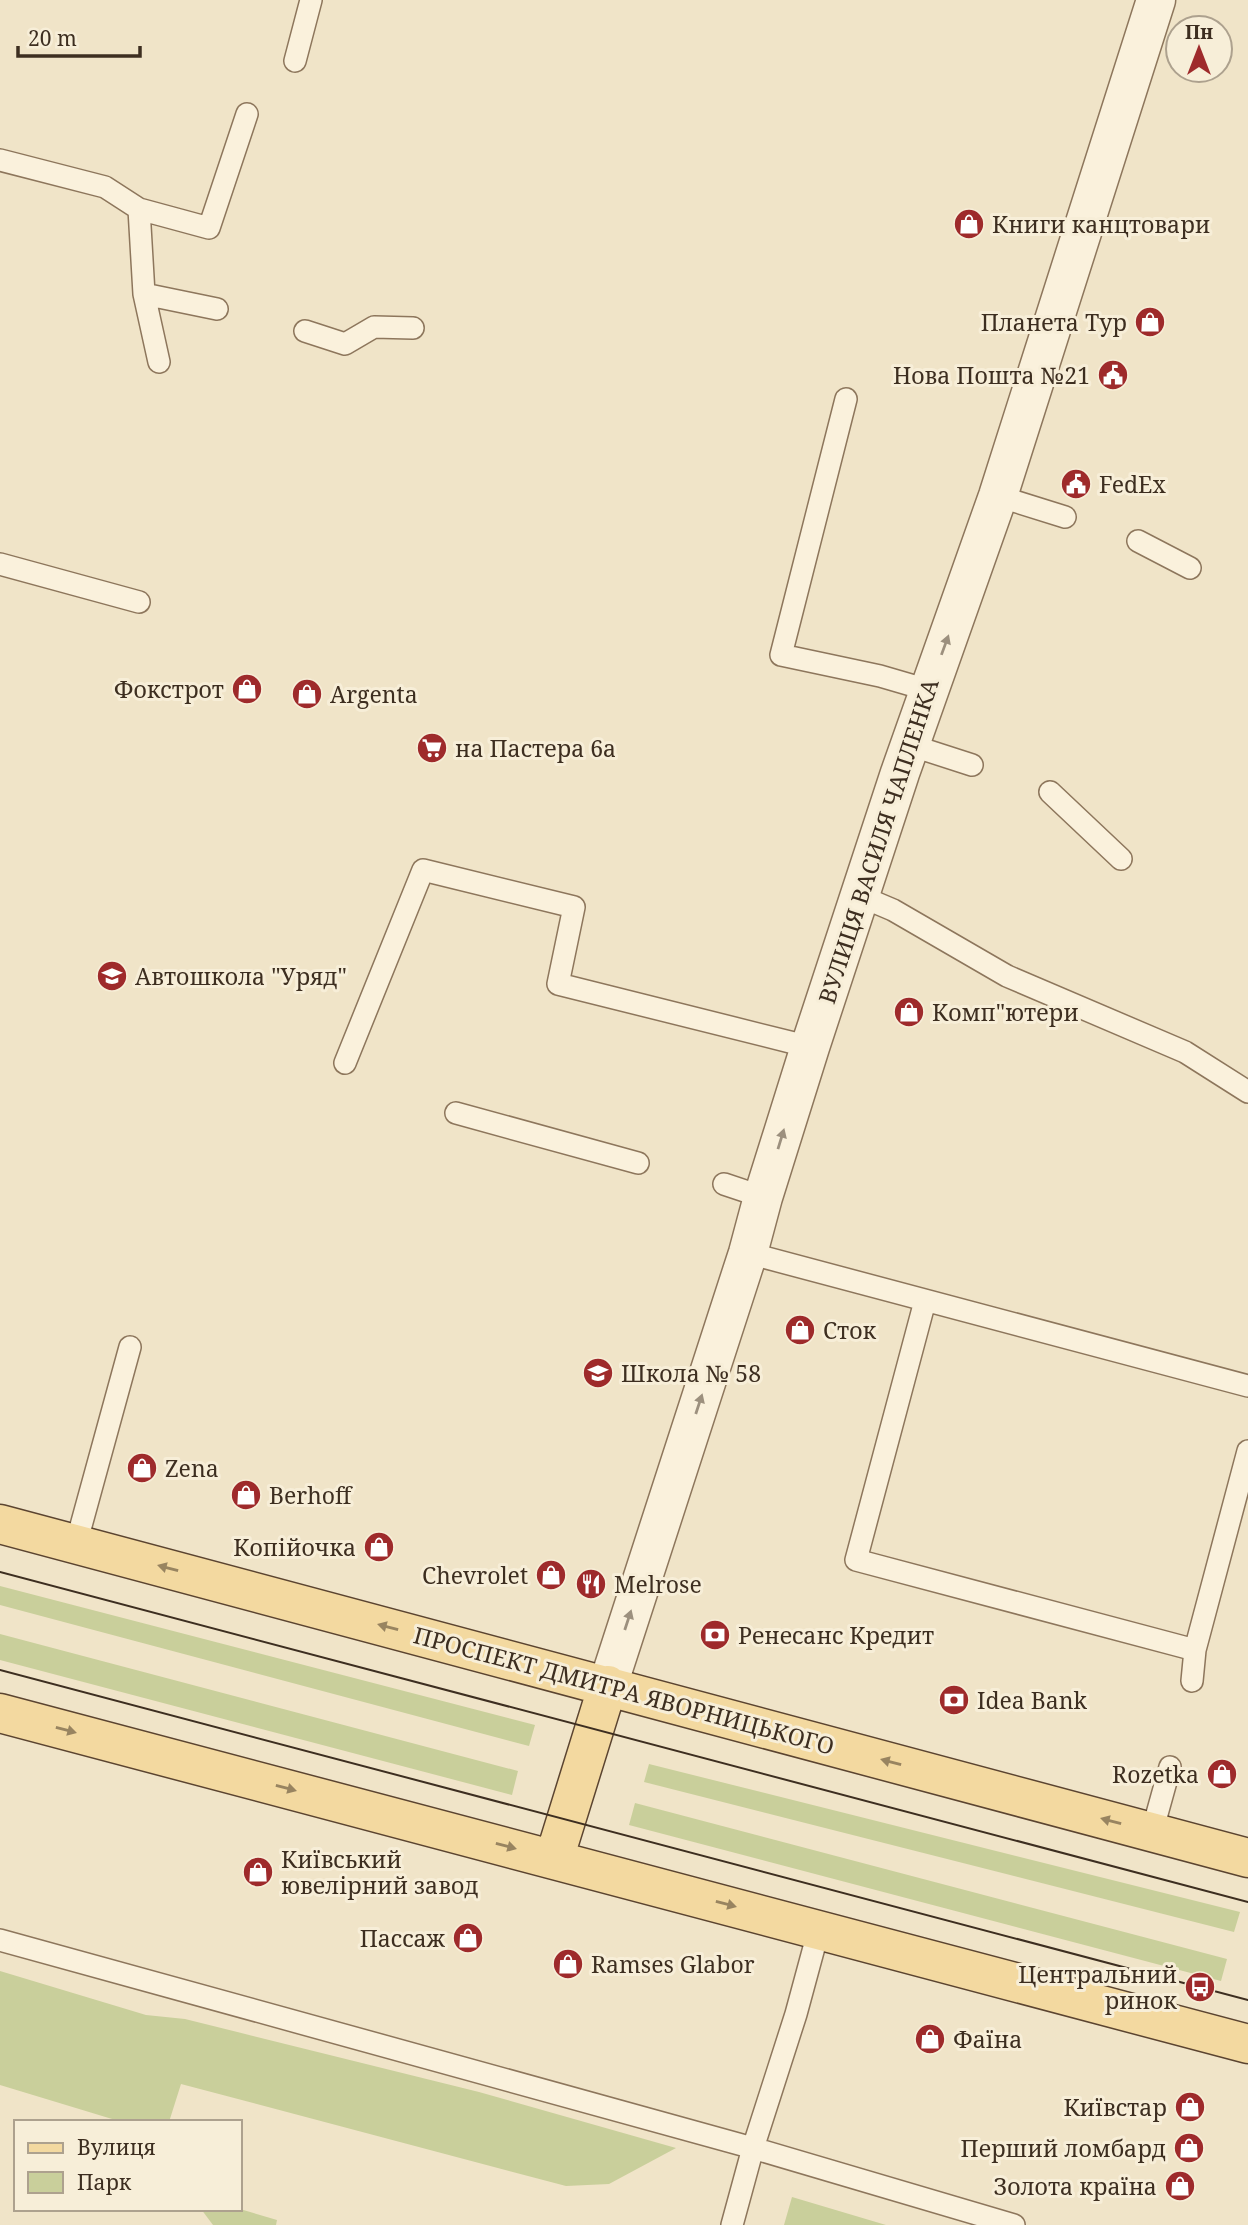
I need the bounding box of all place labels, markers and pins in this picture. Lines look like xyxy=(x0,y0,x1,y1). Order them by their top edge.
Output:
shop icon: Книги канцтовари xyxy=(952,207,986,241)
place label: Книги канцтовари xyxy=(992,208,1210,240)
shop icon: Планета Тур xyxy=(1133,305,1167,339)
place label: Планета Тур xyxy=(981,306,1127,338)
public building icon: Нова Пошта №21 xyxy=(1096,358,1130,392)
place label: Нова Пошта №21 xyxy=(893,359,1090,391)
public building icon: FedEx xyxy=(1059,467,1093,501)
place label: FedEx xyxy=(1099,468,1166,500)
shop icon: Фокстрот xyxy=(230,672,264,706)
place label: Фокстрот xyxy=(114,673,224,705)
shop icon: Argenta xyxy=(290,677,324,711)
place label: Argenta xyxy=(330,678,418,710)
supermarket icon: на Пастера 6а xyxy=(415,731,449,765)
place label: на Пастера 6а xyxy=(455,732,616,764)
school or university icon: Автошкола "Уряд" xyxy=(95,959,129,993)
place label: Автошкола "Уряд" xyxy=(135,960,347,992)
shop icon: Комп"ютери xyxy=(892,995,926,1029)
place label: Комп"ютери xyxy=(932,996,1079,1028)
shop icon: Сток xyxy=(783,1313,817,1347)
place label: Сток xyxy=(823,1314,877,1346)
school or university icon: Школа № 58 xyxy=(581,1356,615,1390)
place label: Школа № 58 xyxy=(621,1357,761,1389)
shop icon: Zena xyxy=(125,1451,159,1485)
place label: Zena xyxy=(165,1452,219,1484)
shop icon: Berhoff xyxy=(229,1478,263,1512)
place label: Berhoff xyxy=(269,1479,353,1511)
shop icon: Копійочка xyxy=(362,1530,396,1564)
place label: Копійочка xyxy=(233,1531,356,1563)
shop icon: Chevrolet xyxy=(534,1558,568,1592)
place label: Chevrolet xyxy=(422,1559,528,1591)
restaurant icon: Melrose xyxy=(574,1567,608,1601)
place label: Melrose xyxy=(614,1568,702,1600)
bank icon: Ренесанс Кредит xyxy=(698,1618,732,1652)
place label: Ренесанс Кредит xyxy=(738,1619,934,1651)
bank icon: Idea Bank xyxy=(937,1683,971,1717)
place label: Idea Bank xyxy=(977,1684,1088,1716)
shop icon: Rozetka xyxy=(1205,1757,1239,1791)
place label: Rozetka xyxy=(1112,1758,1199,1790)
place label: Київський ювелірний завод xyxy=(281,1843,478,1901)
shop icon: Київський ювелірний завод xyxy=(241,1855,275,1889)
shop icon: Пассаж xyxy=(451,1921,485,1955)
place label: Пассаж xyxy=(360,1922,446,1954)
shop icon: Ramses Glabor xyxy=(551,1947,585,1981)
place label: Ramses Glabor xyxy=(591,1948,755,1980)
place label: Центральний ринок xyxy=(1018,1958,1177,2016)
bus stop icon: Центральний ринок xyxy=(1183,1970,1217,2004)
shop icon: Фаїна xyxy=(913,2022,947,2056)
place label: Фаїна xyxy=(953,2023,1022,2055)
shop icon: Київстар xyxy=(1173,2090,1207,2124)
place label: Київстар xyxy=(1063,2091,1167,2123)
shop icon: Перший ломбард xyxy=(1172,2131,1206,2165)
place label: Перший ломбард xyxy=(961,2132,1166,2164)
shop icon: Золота країна xyxy=(1163,2169,1197,2203)
place label: Золота країна xyxy=(994,2170,1157,2202)

